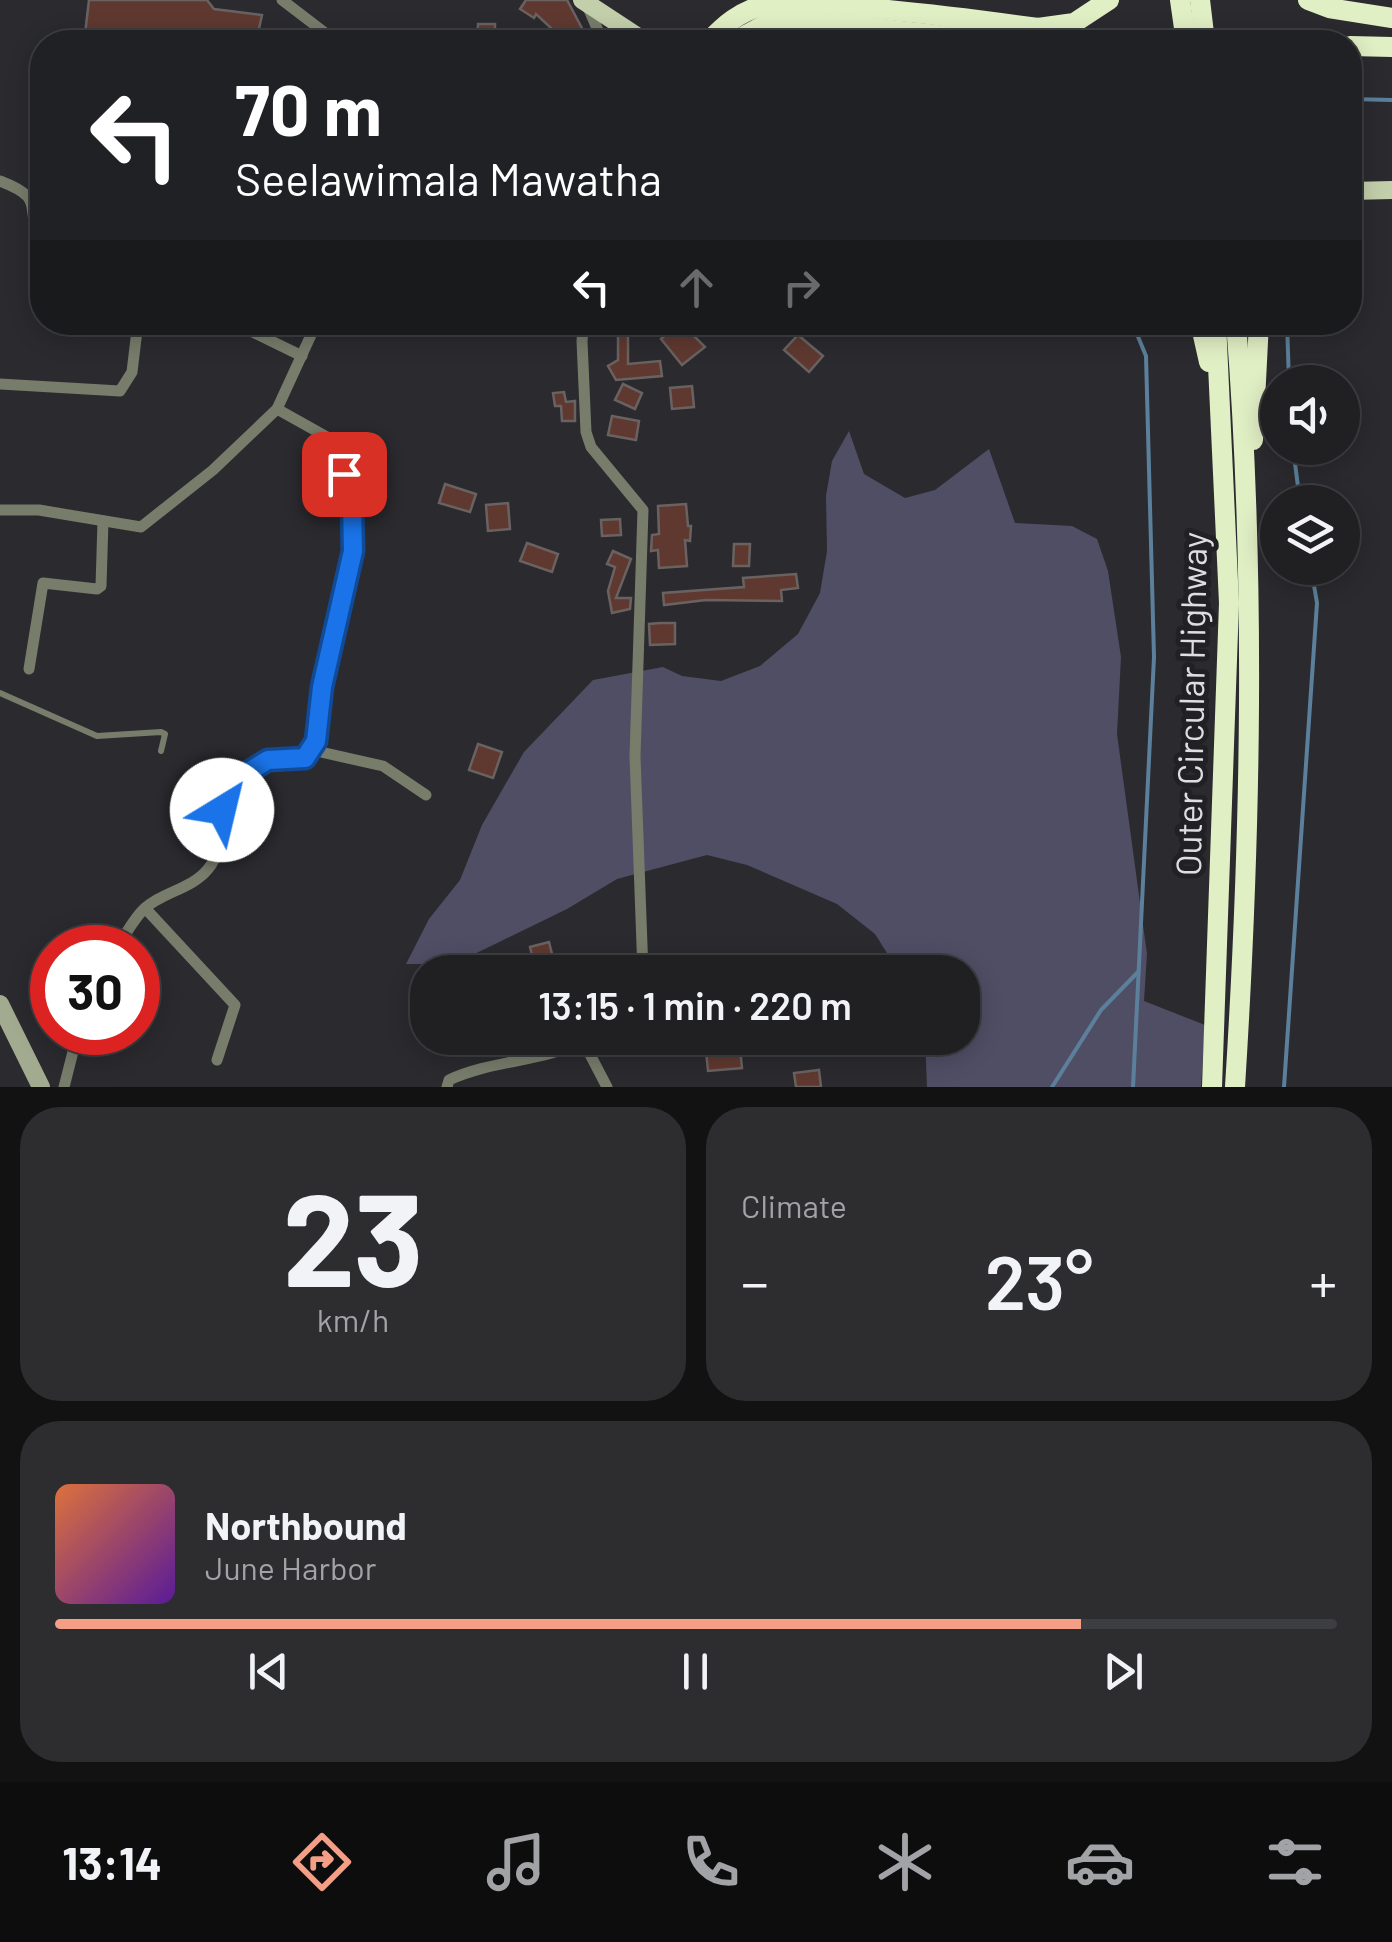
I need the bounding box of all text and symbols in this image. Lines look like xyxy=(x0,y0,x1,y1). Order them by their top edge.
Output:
text: 70 m xyxy=(235,66,382,150)
icon: left xyxy=(70,70,200,200)
text: Seelawimala Mawatha xyxy=(235,151,662,205)
icon: left xyxy=(564,260,619,315)
icon: ahead xyxy=(669,260,724,315)
icon: right xyxy=(774,260,829,315)
map controls xyxy=(1260,365,1360,585)
button: sound xyxy=(1260,365,1360,465)
pin xyxy=(302,432,387,517)
icon: arrive xyxy=(317,447,372,502)
button: layers xyxy=(1260,485,1360,585)
street label: Outer Circular Highway xyxy=(1166,531,1214,876)
position arrow xyxy=(170,758,274,862)
speed limit sign: 30 xyxy=(30,925,160,1055)
text: 13:15 · 1 min · 220 m xyxy=(538,982,852,1028)
text: 23 xyxy=(282,1157,424,1313)
text: Climate xyxy=(741,1186,847,1224)
text: 23° xyxy=(985,1235,1093,1325)
text: − xyxy=(741,1248,769,1314)
text: + xyxy=(1309,1248,1337,1314)
text: km/h xyxy=(317,1300,389,1338)
text: Northbound xyxy=(205,1502,407,1548)
text: June Harbor xyxy=(205,1548,376,1586)
icon: previous xyxy=(241,1644,296,1699)
icon: pause xyxy=(668,1644,723,1699)
icon: next xyxy=(1096,1644,1151,1699)
icon: directions xyxy=(287,1827,357,1897)
icon: music xyxy=(481,1827,551,1897)
icon: phone xyxy=(676,1827,746,1897)
icon: climate xyxy=(870,1827,940,1897)
icon: car xyxy=(1065,1827,1135,1897)
icon: filters xyxy=(1260,1827,1330,1897)
text: 13:14 xyxy=(62,1835,162,1889)

